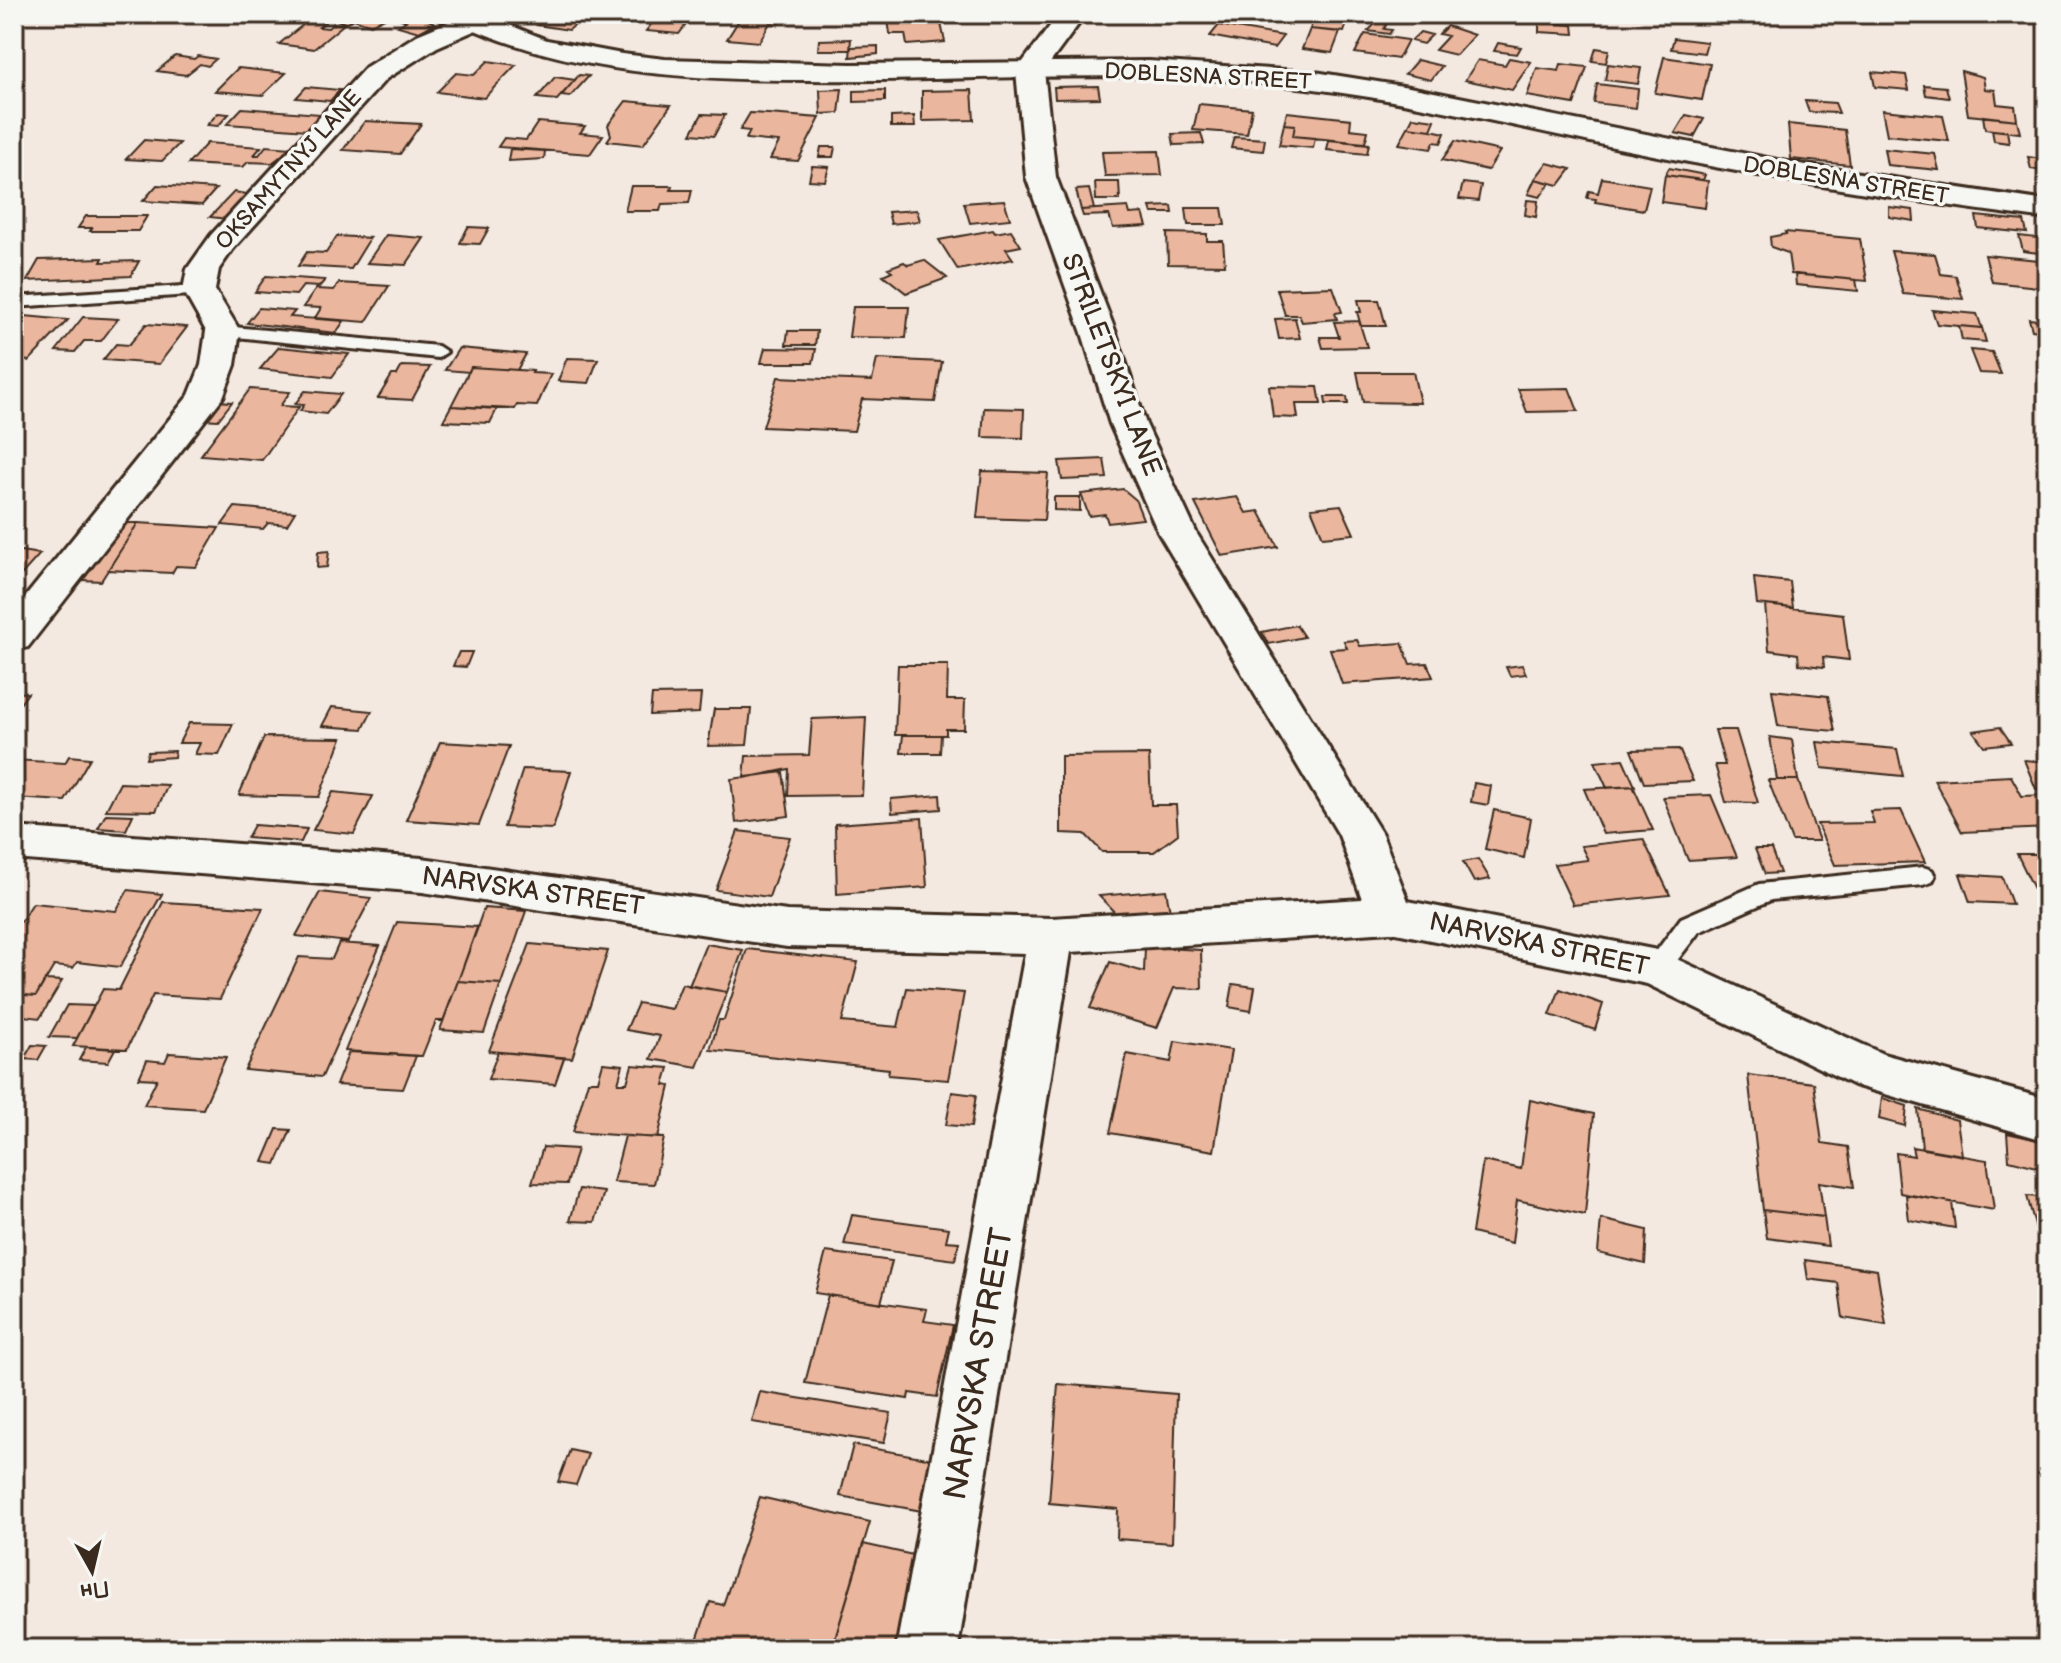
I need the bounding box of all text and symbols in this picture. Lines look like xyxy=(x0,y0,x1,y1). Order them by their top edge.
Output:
street label: DOBLESNA STREET xyxy=(1104,58,1312,96)
street label: OKSAMYTNYJ LANE xyxy=(210,85,368,255)
street label: DOBLESNA STREET xyxy=(1741,151,1951,211)
street label: STRILETSKYI LANE xyxy=(1054,250,1168,480)
street label: NARVSKA STREET xyxy=(420,861,646,923)
street label: NARVSKA STREET xyxy=(1426,907,1652,984)
street label: NARVSKA STREET xyxy=(936,1225,1022,1503)
north arrow xyxy=(52,1531,132,1611)
text: Пн xyxy=(78,1574,111,1605)

